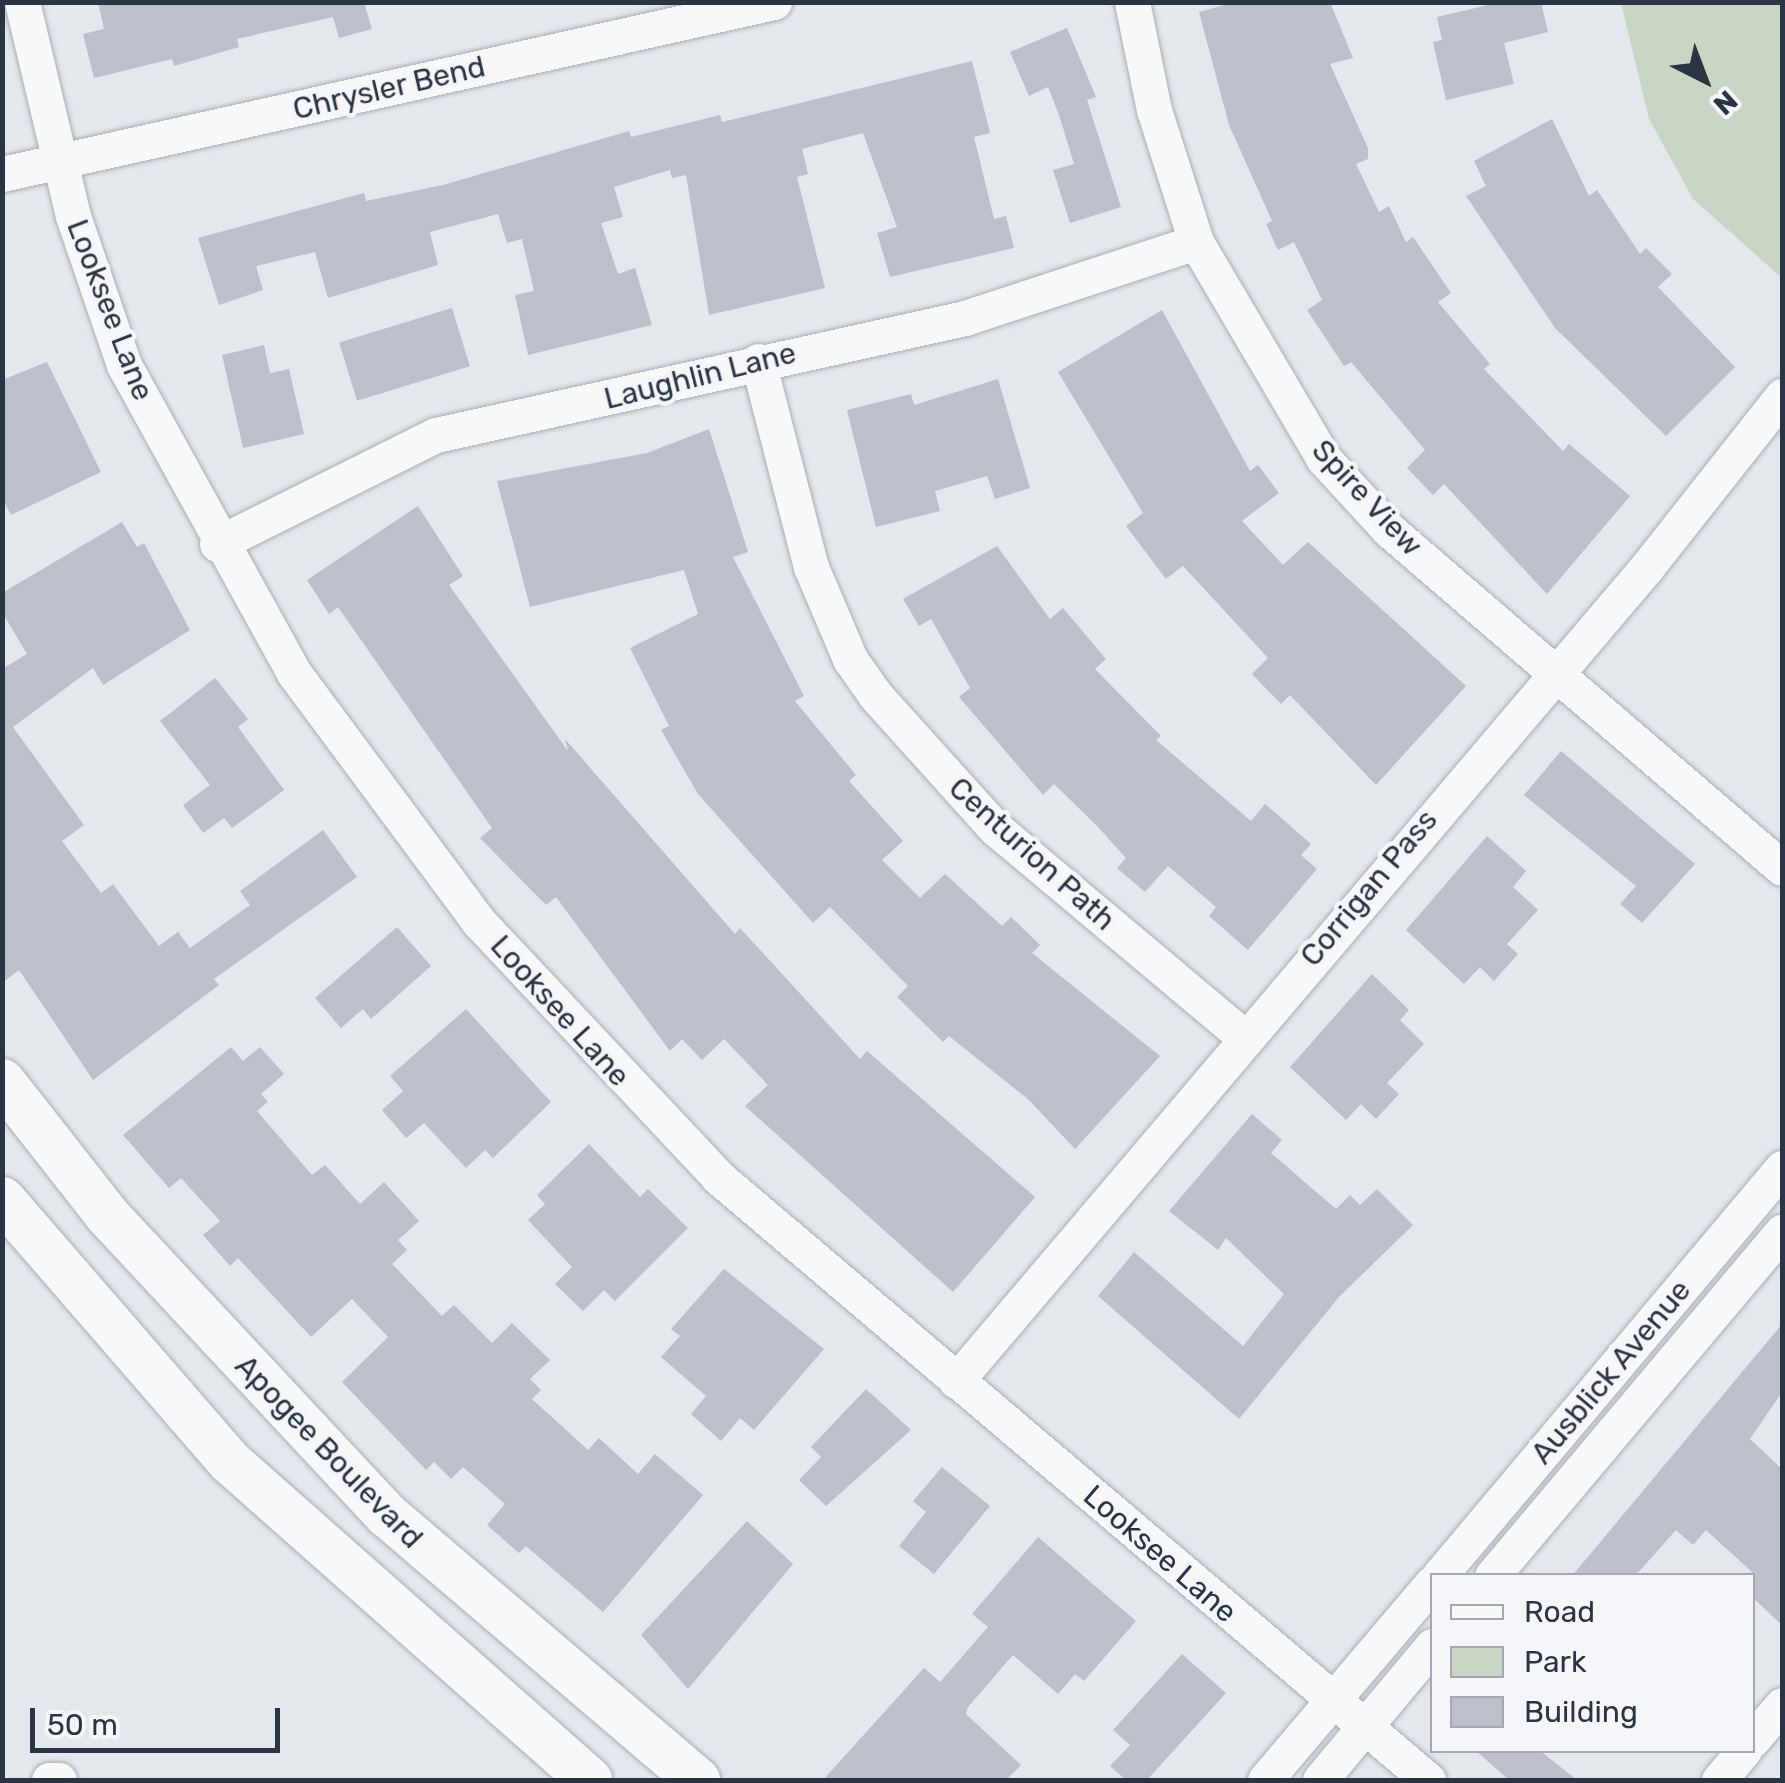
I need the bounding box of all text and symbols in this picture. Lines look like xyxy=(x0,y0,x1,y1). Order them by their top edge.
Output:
north arrow xyxy=(1655,30,1755,130)
street label: Chrysler Bend xyxy=(289,48,489,128)
text: N xyxy=(1707,84,1744,122)
street label: Looksee Lane xyxy=(59,214,161,406)
street label: Laughlin Lane xyxy=(600,335,800,417)
street label: Spire View xyxy=(1304,432,1430,564)
street label: Centurion Path xyxy=(941,770,1123,938)
street label: Corrigan Pass xyxy=(1293,802,1445,974)
street label: Looksee Lane xyxy=(483,928,637,1094)
street label: Ausblick Avenue xyxy=(1523,1272,1699,1472)
street label: Apogee Boulevard xyxy=(228,1348,430,1556)
street label: Looksee Lane xyxy=(1076,1478,1244,1630)
legend xyxy=(1430,1573,1755,1753)
text: Road xyxy=(1524,1594,1595,1630)
text: Park xyxy=(1524,1644,1586,1680)
scale bar xyxy=(35,1688,285,1750)
text: Building xyxy=(1524,1694,1638,1730)
text: 50 m xyxy=(47,1707,118,1743)

